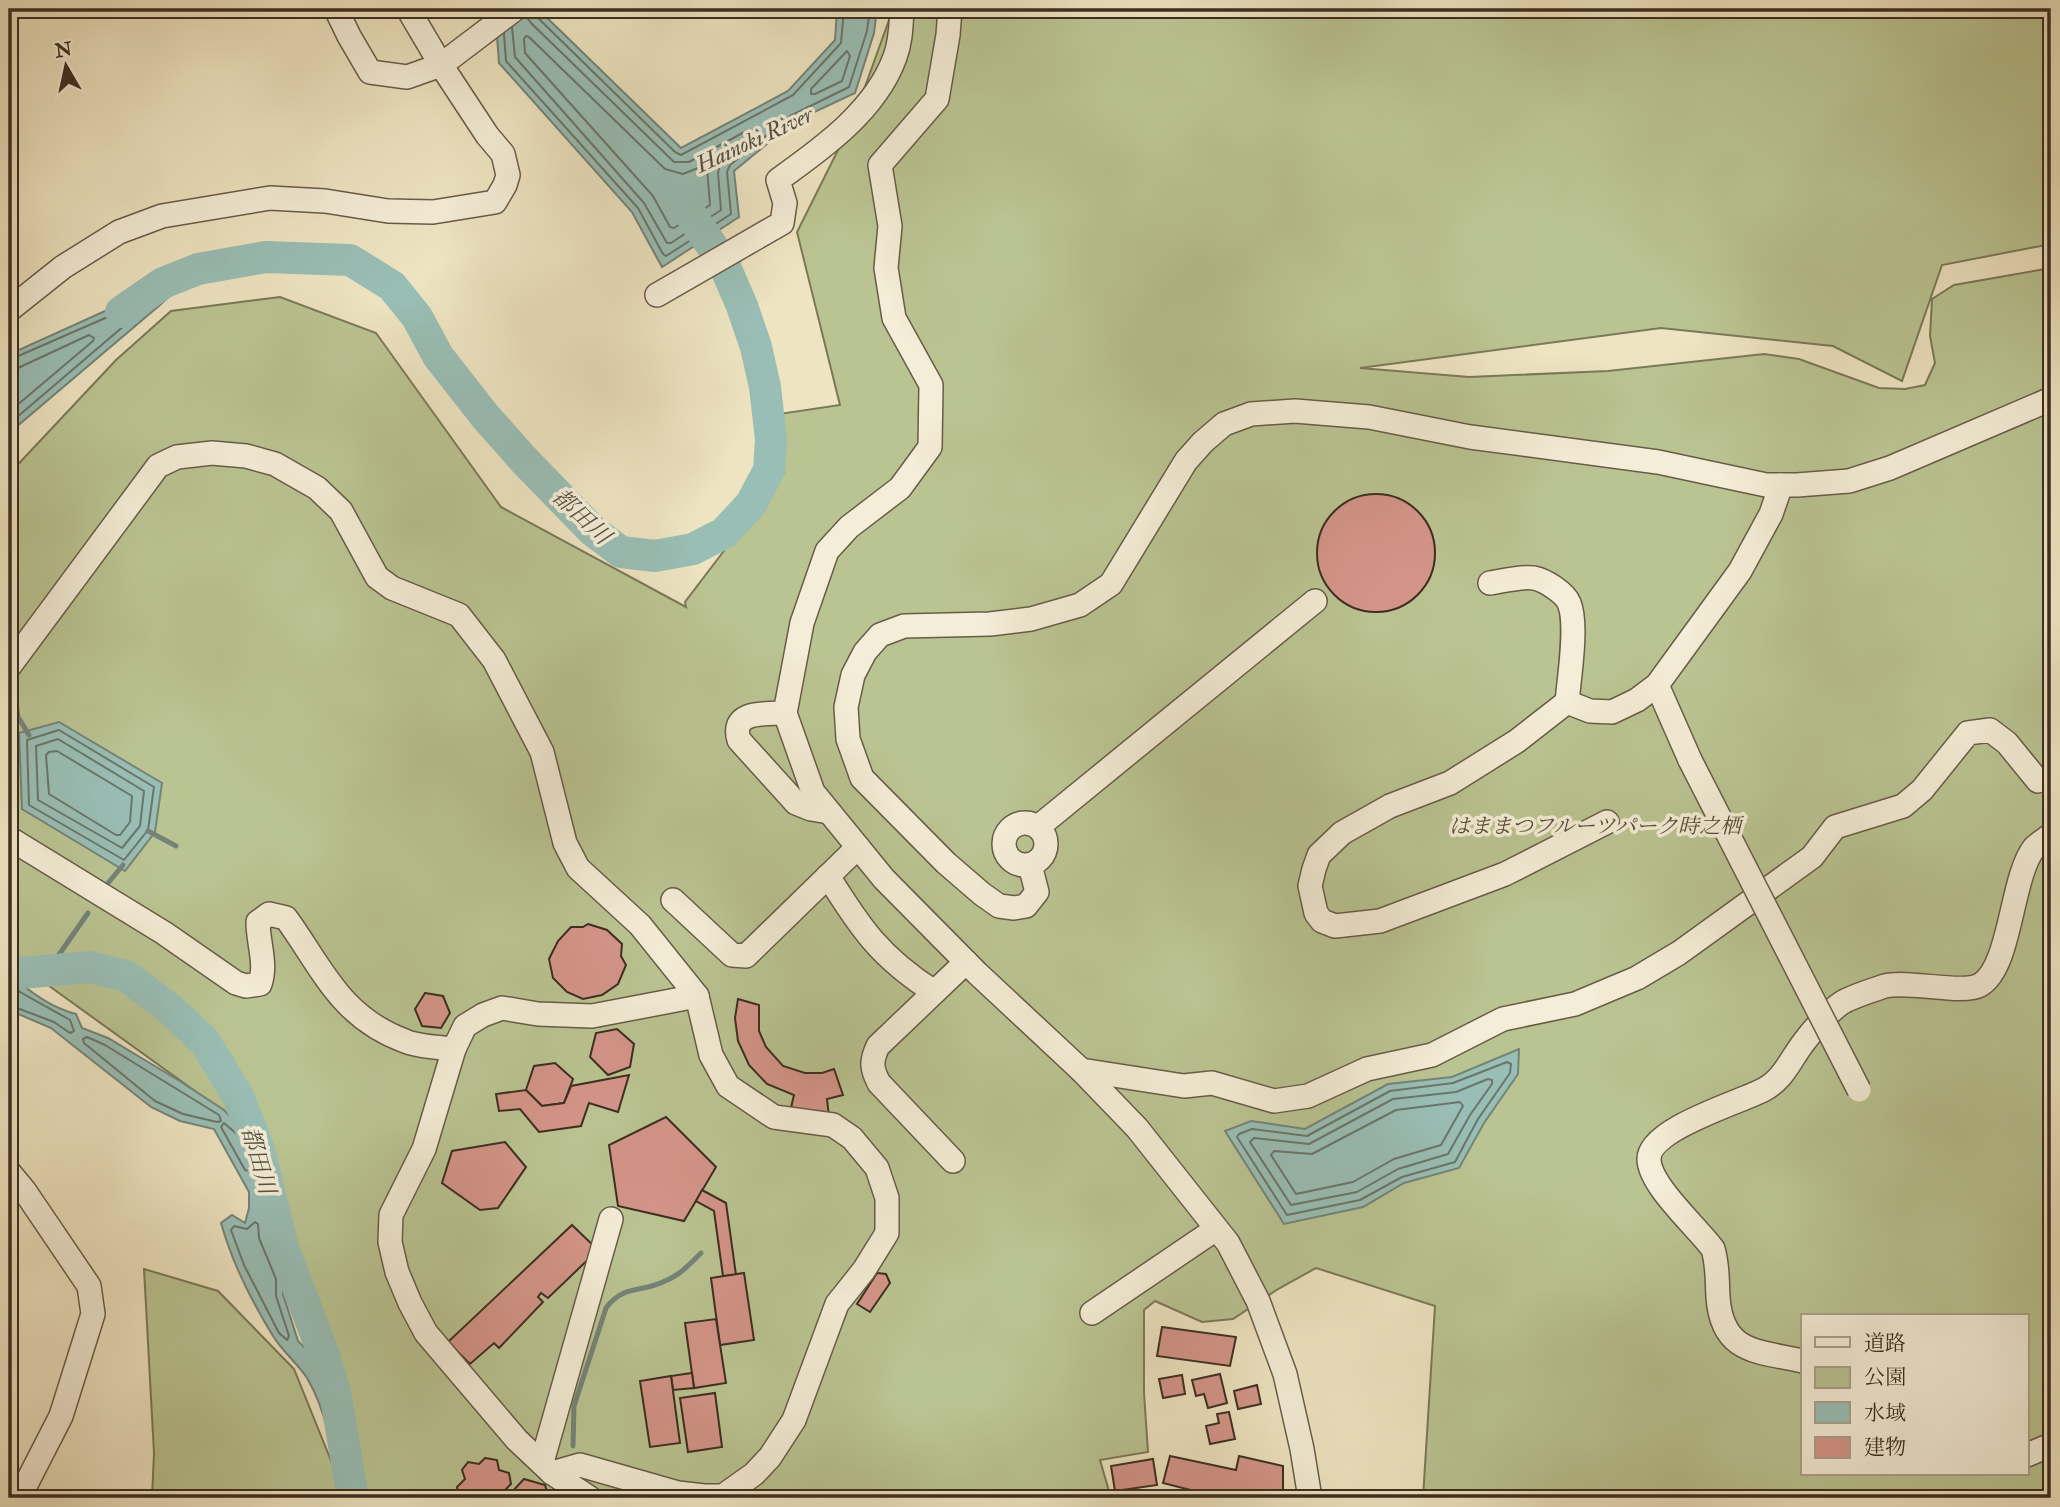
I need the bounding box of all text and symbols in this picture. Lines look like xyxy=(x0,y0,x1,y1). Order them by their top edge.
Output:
north arrow xyxy=(32,32,102,102)
text: N xyxy=(52,37,75,64)
water label: Hainoki River xyxy=(690,99,819,180)
water label: 都田川 xyxy=(547,482,619,553)
park label: はままつフルーツパーク時之栖 xyxy=(1449,813,1745,840)
water label: 都田川 xyxy=(235,1123,283,1200)
legend xyxy=(1801,1314,2028,1476)
text: 道路 xyxy=(1864,1330,1906,1357)
text: 公園 xyxy=(1864,1364,1906,1391)
text: 水域 xyxy=(1864,1400,1906,1427)
text: 建物 xyxy=(1864,1434,1906,1461)

